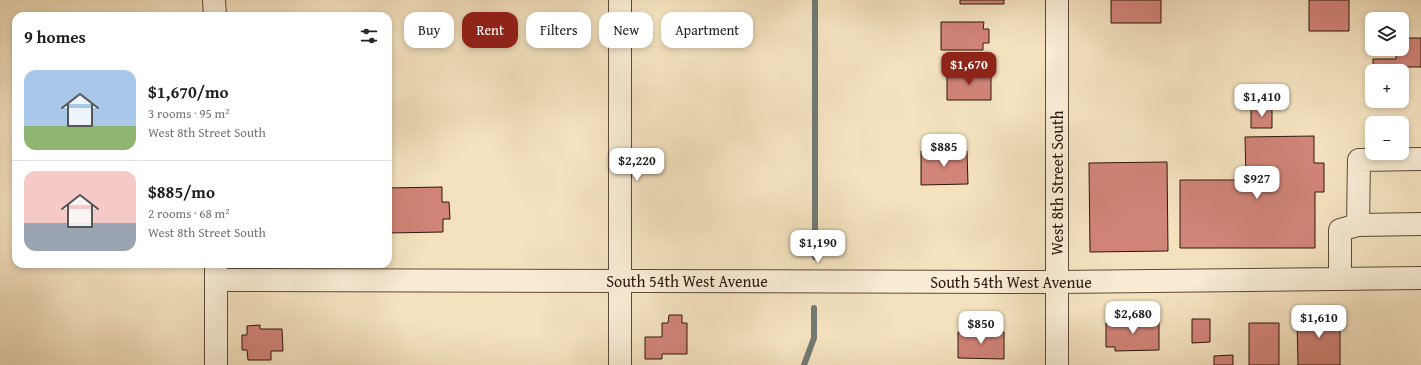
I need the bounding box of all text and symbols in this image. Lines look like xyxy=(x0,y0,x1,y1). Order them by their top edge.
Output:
chip: Buy xyxy=(404,12,454,48)
chip: Rent xyxy=(462,12,518,48)
chip: Filters xyxy=(526,12,591,48)
chip: New xyxy=(599,12,653,48)
chip: Apartment xyxy=(661,12,753,48)
map controls xyxy=(1365,12,1409,160)
button: layers xyxy=(1365,12,1409,56)
text: 9 homes xyxy=(24,24,86,49)
icon: filters xyxy=(358,25,380,47)
pin: $1,670 xyxy=(936,52,1002,86)
text: $1,670 xyxy=(950,55,988,74)
button: + xyxy=(1365,64,1409,108)
text: $1,670/mo xyxy=(148,79,229,104)
pin: $1,410 xyxy=(1229,84,1295,118)
icon: home xyxy=(56,86,104,134)
text: $1,410 xyxy=(1243,87,1281,106)
text: 3 rooms · 95 m² xyxy=(148,104,230,123)
street label: West 8th Street South xyxy=(1045,110,1069,256)
button: − xyxy=(1365,116,1409,160)
text: West 8th Street South xyxy=(148,123,266,142)
pin: $885 xyxy=(920,134,968,168)
text: $885 xyxy=(931,137,957,156)
pin: $2,220 xyxy=(604,148,670,182)
text: $2,220 xyxy=(618,151,656,170)
pin: $927 xyxy=(1233,166,1281,200)
text: $927 xyxy=(1244,169,1270,188)
text: $885/mo xyxy=(148,179,215,204)
icon: home xyxy=(56,187,104,235)
text: 2 rooms · 68 m² xyxy=(148,204,230,223)
text: West 8th Street South xyxy=(148,223,266,242)
pin: $1,190 xyxy=(785,230,851,264)
text: $1,190 xyxy=(799,233,837,252)
street label: South 54th West Avenue xyxy=(606,269,768,293)
street label: South 54th West Avenue xyxy=(930,270,1092,294)
pin: $2,680 xyxy=(1100,301,1166,335)
text: $2,680 xyxy=(1114,304,1152,323)
pin: $1,610 xyxy=(1286,305,1352,339)
text: $1,610 xyxy=(1300,308,1338,327)
pin: $850 xyxy=(957,311,1005,345)
text: $850 xyxy=(968,314,994,333)

